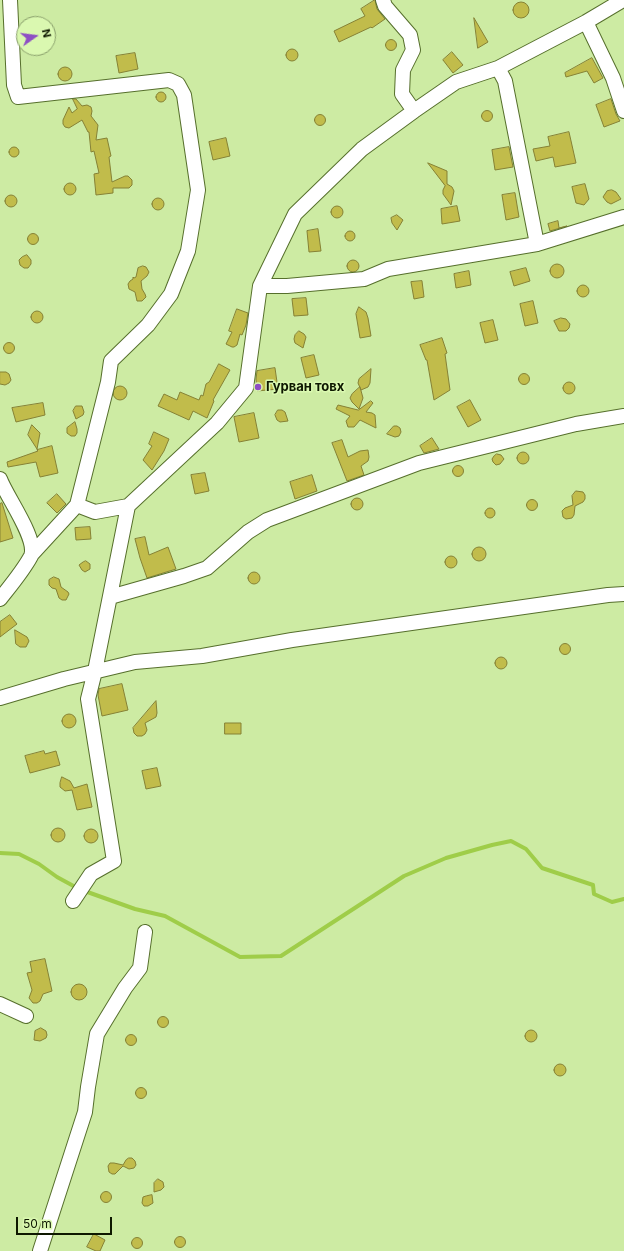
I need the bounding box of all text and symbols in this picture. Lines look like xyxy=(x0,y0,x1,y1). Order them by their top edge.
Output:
north arrow xyxy=(16,16,56,56)
text: N xyxy=(39,28,54,39)
place label: Гурван товх xyxy=(266,379,344,395)
marker: Гурван товх xyxy=(253,382,263,392)
scale bar xyxy=(18,1209,114,1235)
text: 50 m xyxy=(23,1216,52,1231)

